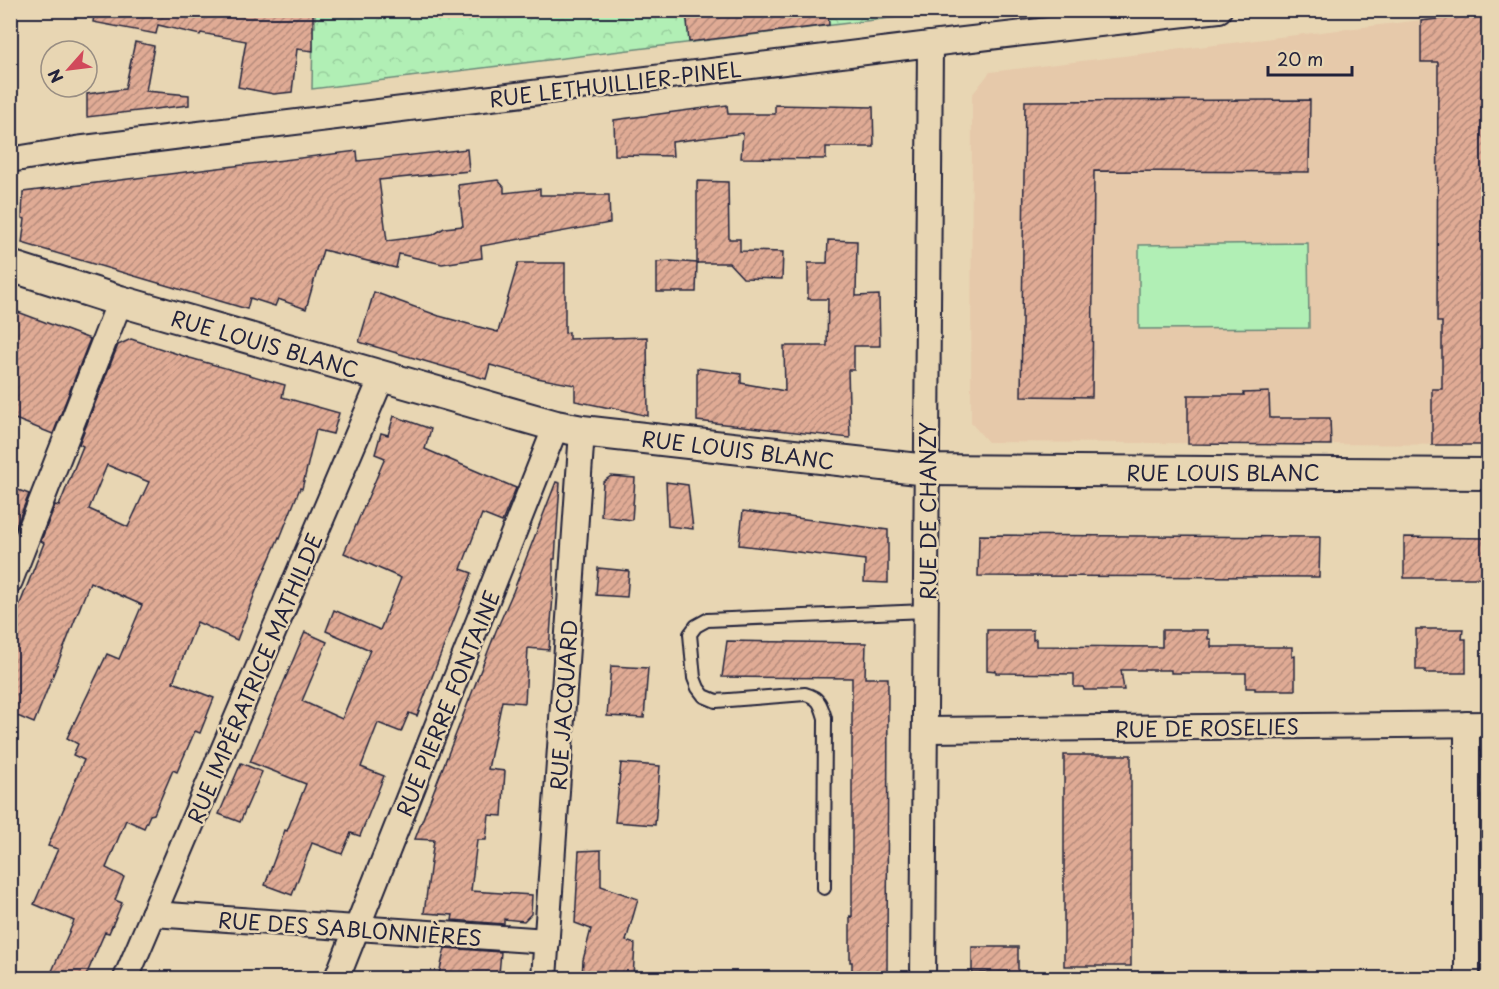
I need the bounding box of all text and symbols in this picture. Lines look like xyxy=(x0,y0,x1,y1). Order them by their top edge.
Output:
north arrow xyxy=(39,39,99,99)
scale bar xyxy=(1268,39,1352,77)
text: 20 m xyxy=(1277,45,1323,72)
street label: RUE LETHUILLIER-PINEL xyxy=(487,52,743,114)
text: N xyxy=(41,65,68,88)
street label: RUE LOUIS BLANC xyxy=(167,301,363,385)
street label: RUE LOUIS BLANC xyxy=(640,421,836,477)
street label: RUE DE CHANZY xyxy=(911,422,943,600)
street label: RUE LOUIS BLANC xyxy=(1126,456,1320,488)
street label: RUE IMPÉRATRICE MATHILDE xyxy=(178,528,330,828)
street label: RUE PIERRE FONTAINE xyxy=(387,585,507,821)
street label: RUE JACQUARD xyxy=(541,618,585,792)
street label: RUE DE ROSELIES xyxy=(1115,709,1299,745)
street label: RUE DES SABLONNIÈRES xyxy=(217,903,483,953)

